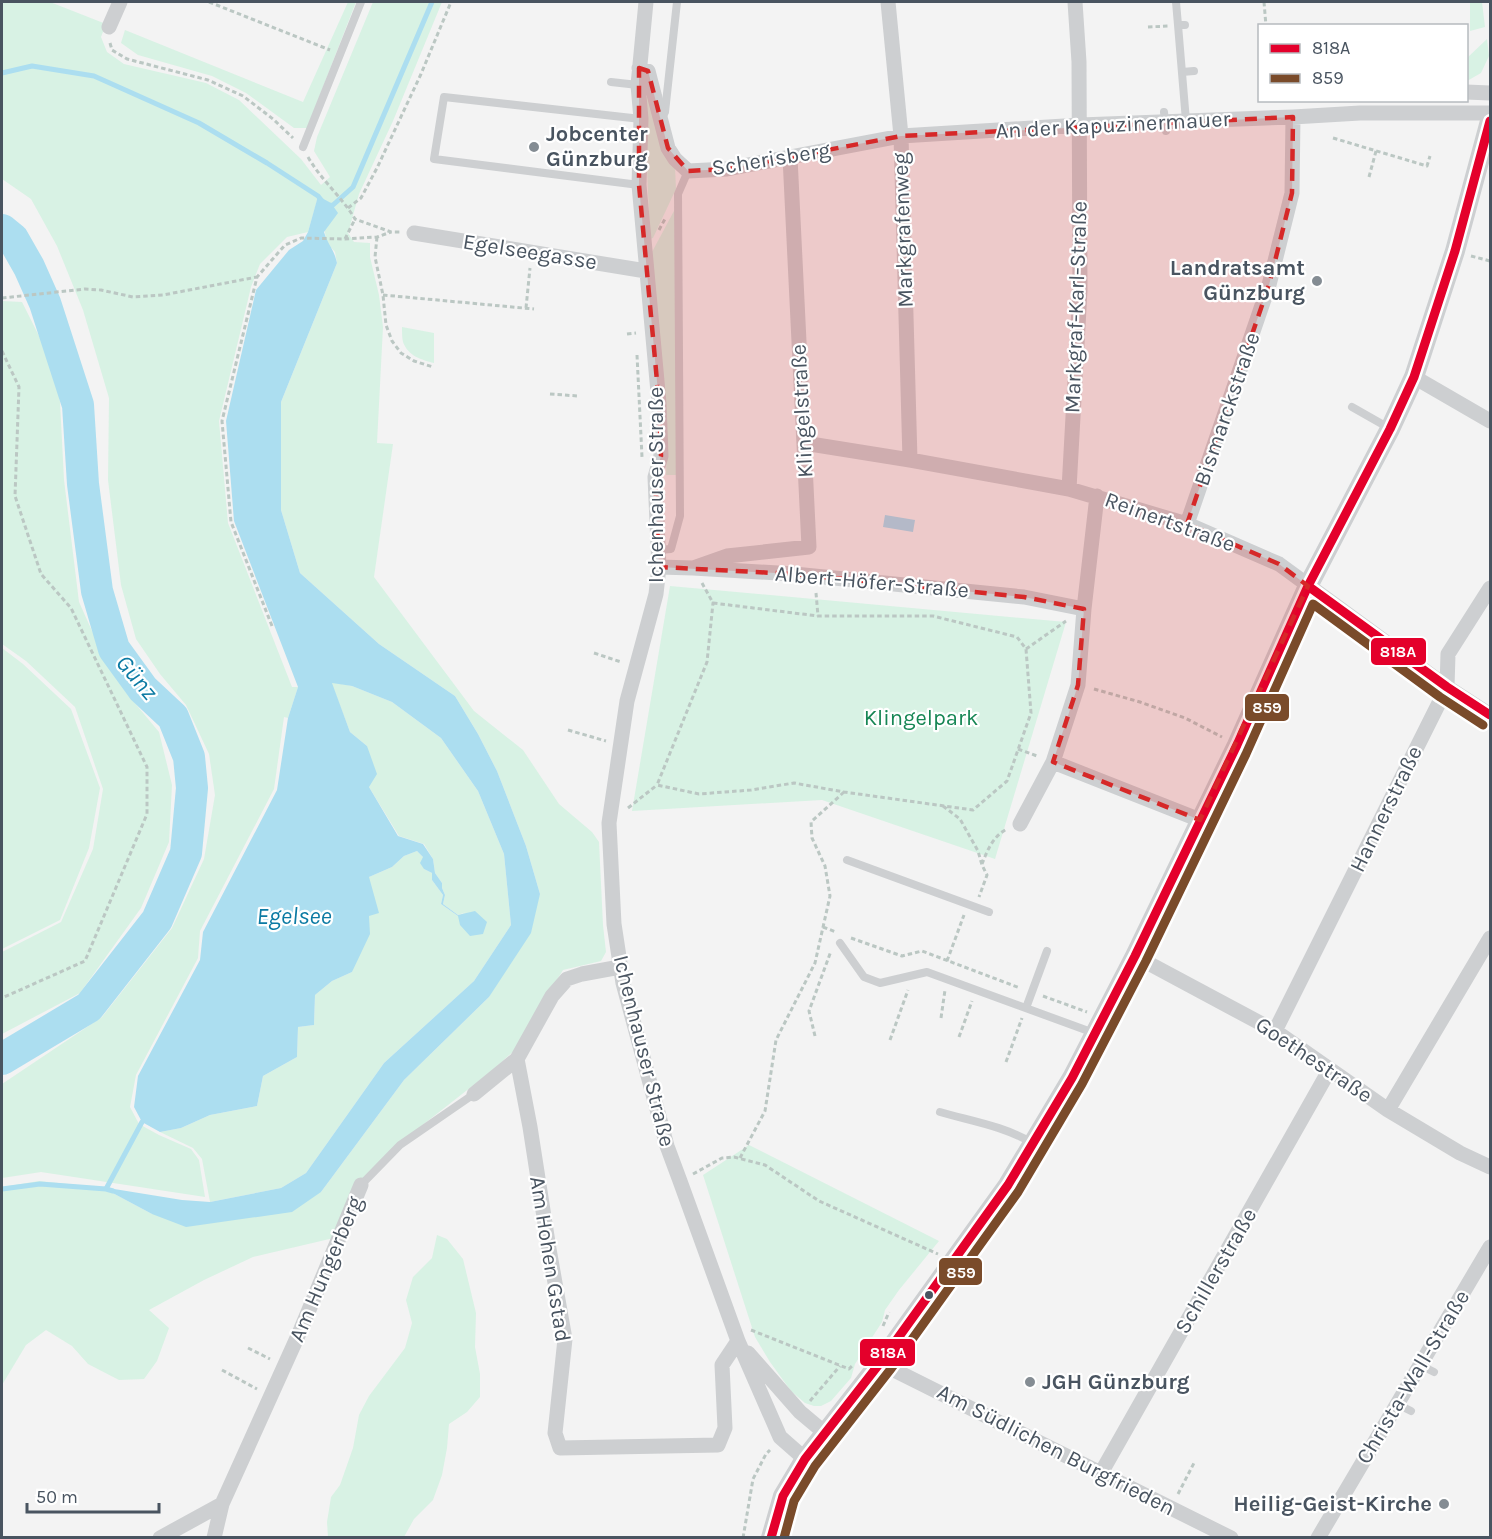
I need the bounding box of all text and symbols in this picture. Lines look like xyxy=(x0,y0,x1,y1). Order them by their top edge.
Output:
legend xyxy=(1258,24,1468,102)
text: 818A xyxy=(1312,37,1350,59)
text: 859 xyxy=(1312,67,1344,89)
street label: An der Kapuzinermauer xyxy=(995,106,1231,144)
place label: Jobcenter Günzburg xyxy=(546,121,648,172)
street label: Scherisberg xyxy=(710,137,833,181)
marker: Jobcenter Günzburg xyxy=(527,140,541,154)
street label: Markgrafenweg xyxy=(887,151,919,308)
street label: Markgraf-Karl-Straße xyxy=(1059,200,1093,414)
street label: Egelseegasse xyxy=(461,229,599,275)
place label: Landratsamt Günzburg xyxy=(1170,255,1305,306)
marker: Landratsamt Günzburg xyxy=(1310,274,1324,288)
street label: Bismarckstraße xyxy=(1189,329,1265,489)
street label: Klingelstraße xyxy=(786,343,818,479)
street label: Ichenhauser Straße xyxy=(643,387,669,583)
street label: Reinertstraße xyxy=(1101,486,1239,558)
street label: Albert-Höfer-Straße xyxy=(774,561,970,603)
line badge: 818A xyxy=(1370,637,1427,666)
text: 818A xyxy=(1380,642,1416,661)
water label: Günz xyxy=(110,649,164,706)
line badge: 859 xyxy=(1244,693,1290,722)
text: 859 xyxy=(1252,698,1282,717)
park label: Klingelpark xyxy=(864,705,978,731)
street label: Hannerstraße xyxy=(1344,742,1428,876)
water label: Egelsee xyxy=(256,902,332,930)
street label: Ichenhauser Straße xyxy=(608,953,680,1149)
street label: Goethestraße xyxy=(1251,1011,1377,1109)
street label: Am Hohen Gstad xyxy=(524,1174,576,1344)
street label: Am Hungerberg xyxy=(284,1192,369,1346)
street label: Schillerstraße xyxy=(1170,1204,1262,1338)
line badge: 859 xyxy=(938,1257,983,1286)
text: 859 xyxy=(946,1263,976,1282)
street label: Christa-Wall-Straße xyxy=(1351,1285,1475,1469)
unlabelled marker xyxy=(923,1289,935,1301)
line badge: 818A xyxy=(859,1338,916,1367)
text: 818A xyxy=(870,1343,906,1362)
place label: JGH Günzburg xyxy=(1042,1369,1190,1395)
marker: JGH Günzburg xyxy=(1023,1375,1037,1389)
street label: Am Südlichen Burgfrieden xyxy=(933,1379,1179,1521)
scale bar xyxy=(27,1476,159,1514)
text: 50 m xyxy=(36,1486,78,1508)
place label: Heilig-Geist-Kirche xyxy=(1233,1491,1432,1517)
marker: Heilig-Geist-Kirche xyxy=(1437,1497,1451,1511)

